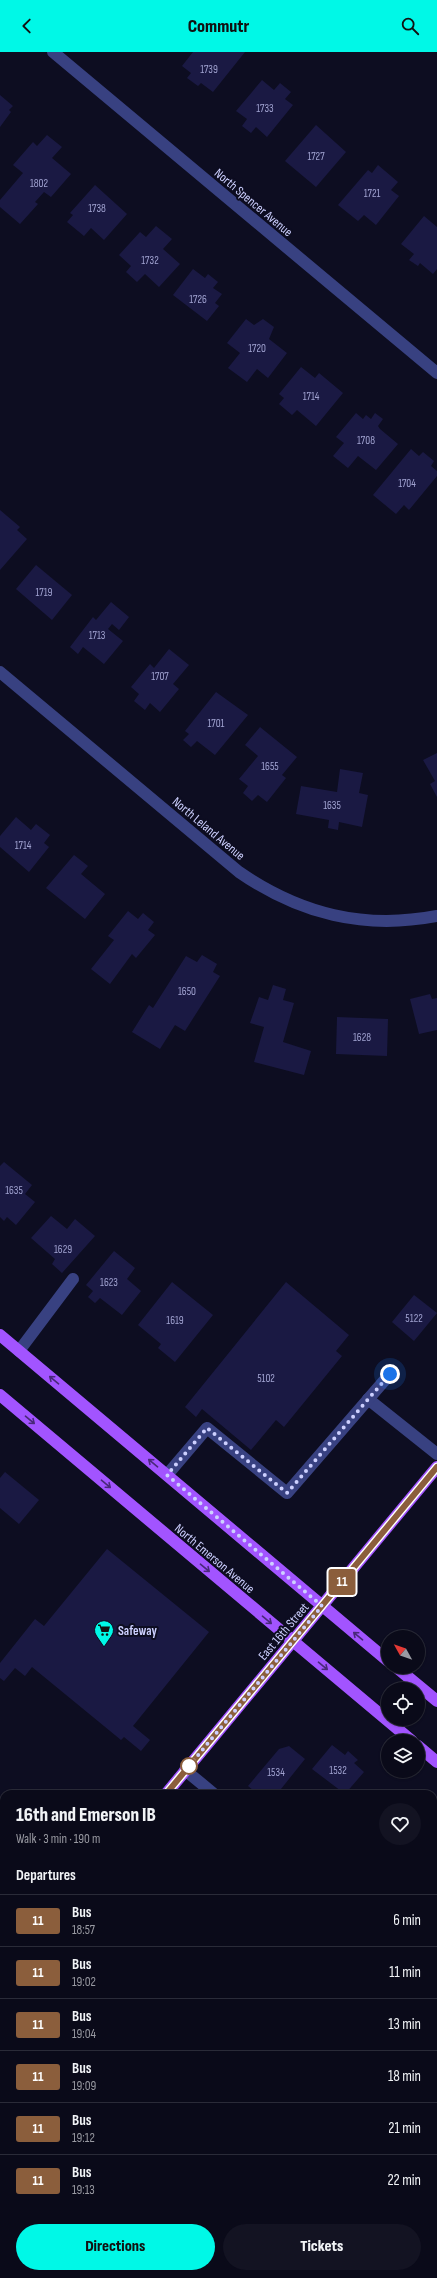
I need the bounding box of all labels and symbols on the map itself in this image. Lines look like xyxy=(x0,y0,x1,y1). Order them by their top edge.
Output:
house number: 1739 xyxy=(200,63,218,76)
house number: 1733 xyxy=(256,102,274,115)
house number: 1727 xyxy=(307,150,325,163)
street label: North Spencer Avenue xyxy=(211,165,296,240)
house number: 1802 xyxy=(30,177,49,190)
house number: 1721 xyxy=(364,187,380,200)
house number: 1738 xyxy=(88,202,106,215)
house number: 1732 xyxy=(141,254,159,267)
house number: 1726 xyxy=(189,293,207,306)
house number: 1720 xyxy=(248,342,266,355)
house number: 1714 xyxy=(303,390,320,403)
house number: 1708 xyxy=(357,434,375,447)
house number: 1704 xyxy=(398,477,416,490)
house number: 1719 xyxy=(36,586,53,599)
house number: 1713 xyxy=(89,629,106,642)
house number: 1707 xyxy=(151,670,169,683)
house number: 1701 xyxy=(208,717,225,730)
house number: 1655 xyxy=(261,760,279,773)
street label: North Leland Avenue xyxy=(169,794,248,864)
house number: 1635 xyxy=(323,799,341,812)
house number: 1714 xyxy=(15,839,32,852)
house number: 1650 xyxy=(178,985,196,998)
house number: 1628 xyxy=(353,1031,371,1044)
house number: 1635 xyxy=(5,1184,23,1197)
house number: 1629 xyxy=(54,1243,72,1256)
house number: 1623 xyxy=(100,1276,118,1289)
house number: 5122 xyxy=(405,1312,423,1325)
house number: 1619 xyxy=(166,1314,184,1327)
your location xyxy=(380,1364,400,1384)
house number: 5102 xyxy=(257,1372,275,1385)
one-way arrow xyxy=(49,1375,59,1384)
one-way arrow xyxy=(25,1416,35,1425)
one-way arrow xyxy=(148,1459,159,1468)
one-way arrow xyxy=(100,1480,111,1489)
street label: North Emerson Avenue xyxy=(171,1521,258,1597)
one-way arrow xyxy=(200,1563,211,1572)
line badge: 11 xyxy=(324,1569,360,1595)
street label: East 16th Street xyxy=(255,1600,312,1664)
one-way arrow xyxy=(262,1615,273,1624)
supermarket icon: Safeway xyxy=(93,1619,115,1647)
place label: Safeway xyxy=(118,1623,157,1639)
north arrow xyxy=(381,1630,425,1674)
one-way arrow xyxy=(353,1631,363,1640)
one-way arrow xyxy=(317,1662,328,1671)
unlabelled marker xyxy=(180,1757,198,1775)
house number: 1532 xyxy=(329,1764,347,1777)
house number: 1534 xyxy=(267,1766,285,1779)

